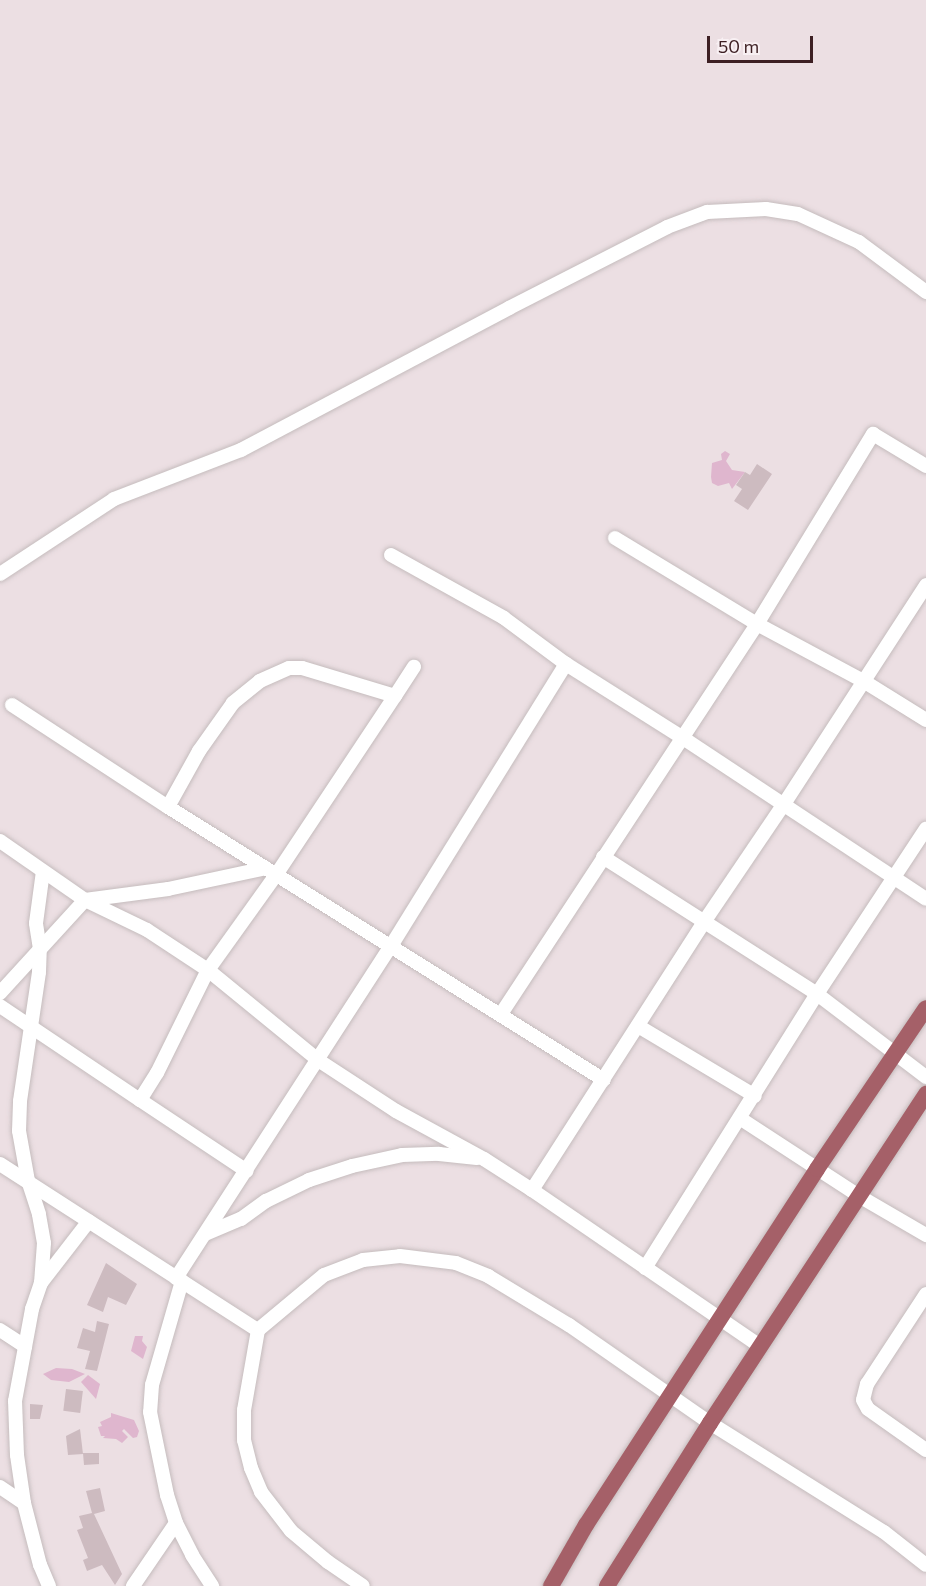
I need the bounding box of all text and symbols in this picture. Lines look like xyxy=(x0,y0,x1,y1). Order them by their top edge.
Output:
scale bar xyxy=(710,24,816,62)
text: 50 m xyxy=(718,35,759,57)

